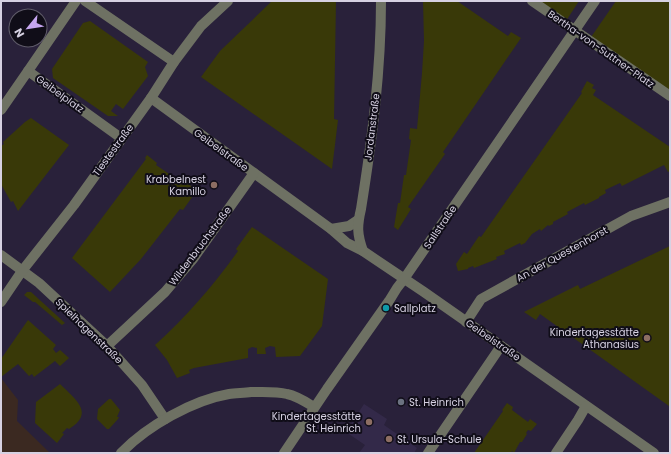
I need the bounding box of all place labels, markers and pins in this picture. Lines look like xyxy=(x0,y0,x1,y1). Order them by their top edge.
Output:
place label: Krabbelnest Kamillo xyxy=(146,172,206,199)
marker: Krabbelnest Kamillo xyxy=(209,180,219,190)
place label: Sallplatz xyxy=(394,301,436,316)
marker: Sallplatz xyxy=(381,303,391,313)
place label: Kindertagesstätte Athanasius xyxy=(550,325,639,352)
marker: Kindertagesstätte Athanasius xyxy=(642,333,652,343)
place label: St. Heinrich xyxy=(409,395,464,410)
marker: St. Heinrich xyxy=(396,397,406,407)
place label: Kindertagesstätte St. Heinrich xyxy=(272,409,361,436)
marker: Kindertagesstätte St. Heinrich xyxy=(364,417,374,427)
place label: St. Ursula-Schule xyxy=(397,432,482,447)
marker: St. Ursula-Schule xyxy=(384,434,394,444)

